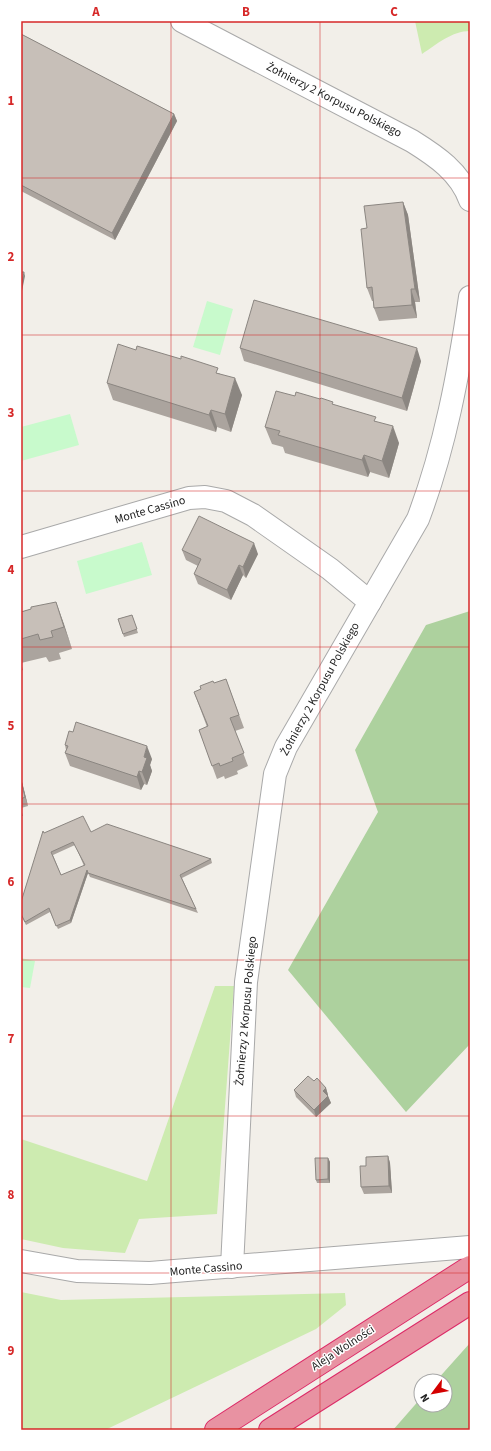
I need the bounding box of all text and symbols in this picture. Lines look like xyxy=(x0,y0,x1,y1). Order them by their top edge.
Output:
text: A xyxy=(91,3,100,21)
text: B xyxy=(242,3,250,21)
text: C xyxy=(390,3,398,21)
street label: Żołnierzy 2 Korpusu Polskiego xyxy=(263,58,405,142)
text: 1 xyxy=(8,92,15,110)
text: 2 xyxy=(8,248,15,266)
text: 3 xyxy=(8,404,15,422)
street label: Monte Cassino xyxy=(113,492,187,528)
text: 4 xyxy=(8,561,15,579)
street label: Żołnierzy 2 Korpusu Polskiego xyxy=(276,619,364,759)
text: 5 xyxy=(8,717,15,735)
text: 6 xyxy=(8,873,15,891)
street label: Żołnierzy 2 Korpusu Polskiego xyxy=(231,935,261,1087)
text: 7 xyxy=(8,1030,15,1048)
text: 8 xyxy=(8,1186,15,1204)
street label: Monte Cassino xyxy=(169,1257,243,1281)
street label: Aleja Wolności xyxy=(308,1321,378,1375)
text: 9 xyxy=(8,1342,15,1360)
north arrow xyxy=(413,1373,453,1413)
text: N xyxy=(417,1391,433,1405)

